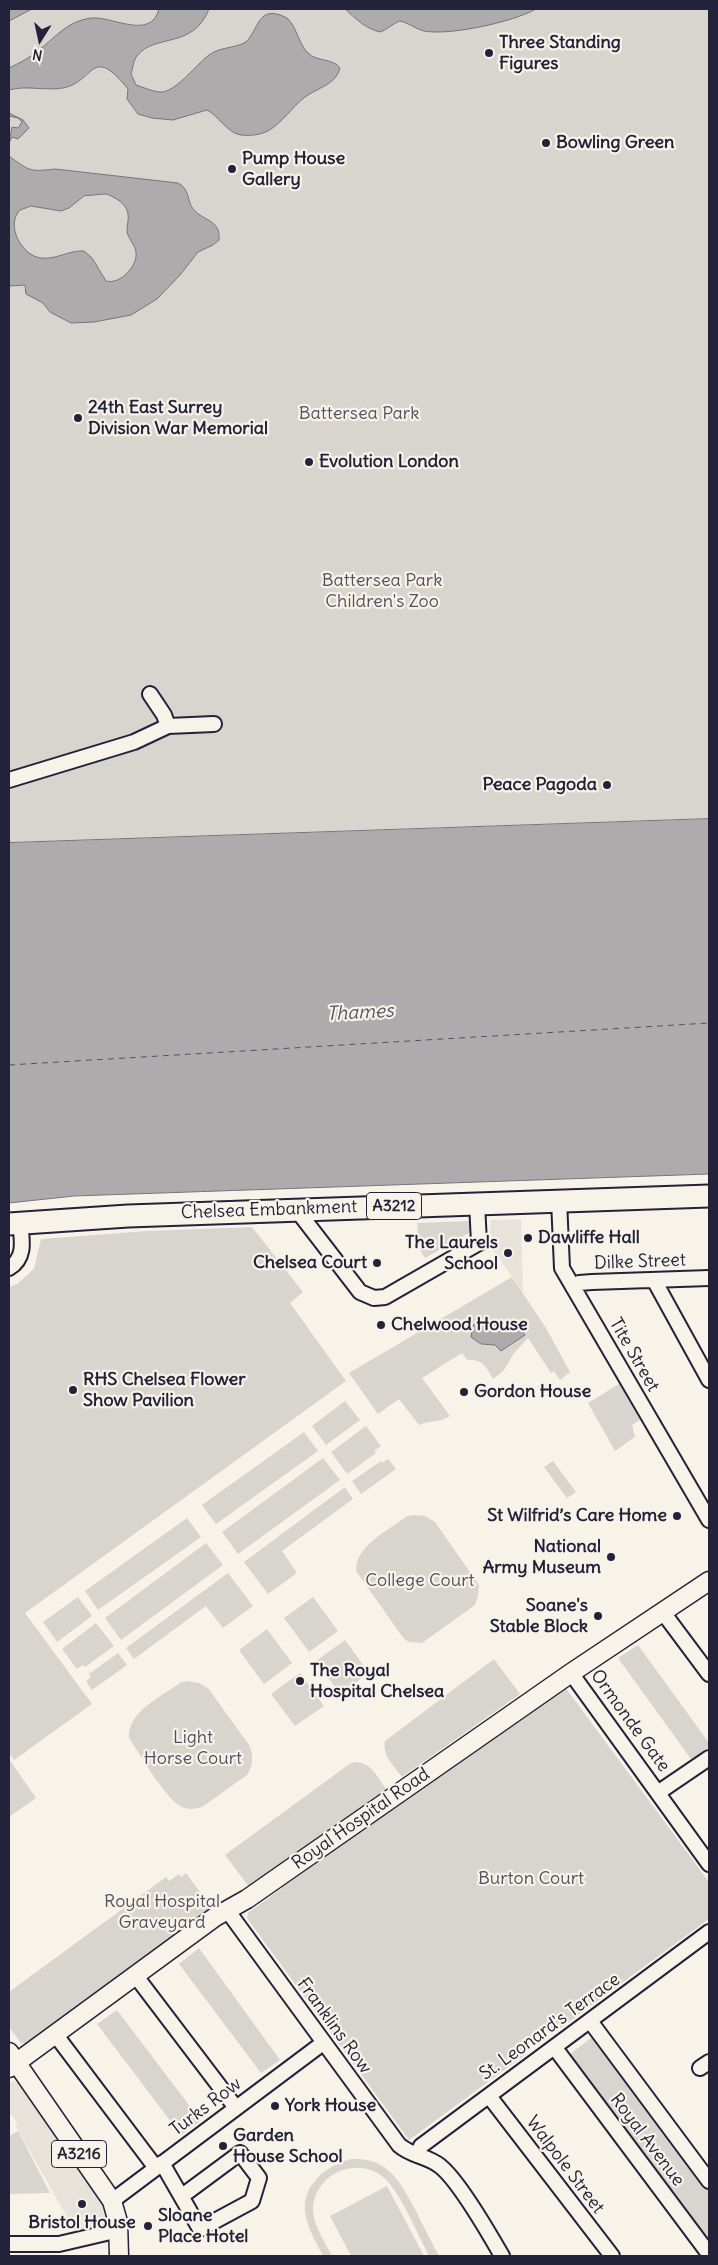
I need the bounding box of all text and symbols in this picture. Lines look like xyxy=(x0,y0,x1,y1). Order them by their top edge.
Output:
north arrow xyxy=(15,15,65,65)
place label: Three Standing Figures xyxy=(499,32,621,74)
text: N xyxy=(31,45,44,64)
marker: Three Standing Figures xyxy=(483,47,495,59)
place label: Bowling Green xyxy=(556,132,674,154)
marker: Bowling Green xyxy=(540,137,552,149)
place label: Pump House Gallery xyxy=(242,148,345,190)
marker: Pump House Gallery xyxy=(226,163,238,175)
place label: 24th East Surrey Division War Memorial xyxy=(88,397,268,439)
park label: Battersea Park xyxy=(299,403,419,425)
marker: 24th East Surrey Division War Memorial xyxy=(72,412,84,424)
place label: Evolution London xyxy=(319,451,459,473)
marker: Evolution London xyxy=(303,456,315,468)
park label: Battersea Park Children's Zoo xyxy=(322,570,442,612)
place label: Peace Pagoda xyxy=(483,774,597,796)
marker: Peace Pagoda xyxy=(601,779,613,791)
water label: Thames xyxy=(326,1000,394,1026)
road number: A3212 xyxy=(366,1192,422,1220)
street label: Chelsea Embankment xyxy=(181,1196,357,1224)
place label: Dawliffe Hall xyxy=(538,1227,640,1249)
place label: The Laurels School xyxy=(405,1232,498,1274)
marker: Dawliffe Hall xyxy=(522,1232,534,1244)
marker: The Laurels School xyxy=(502,1247,514,1259)
street label: Dilke Street xyxy=(594,1250,686,1274)
place label: Chelsea Court xyxy=(253,1252,367,1274)
marker: Chelsea Court xyxy=(371,1257,383,1269)
place label: Chelwood House xyxy=(391,1314,528,1336)
street label: Tite Street xyxy=(604,1314,664,1396)
marker: Chelwood House xyxy=(375,1319,387,1331)
place label: RHS Chelsea Flower Show Pavilion xyxy=(83,1369,246,1412)
place label: Gordon House xyxy=(474,1381,591,1403)
marker: RHS Chelsea Flower Show Pavilion xyxy=(67,1384,79,1396)
marker: Gordon House xyxy=(458,1386,470,1398)
place label: St Wilfrid’s Care Home xyxy=(487,1505,667,1527)
marker: St Wilfrid’s Care Home xyxy=(671,1510,683,1522)
place label: National Army Museum xyxy=(483,1536,601,1578)
marker: National Army Museum xyxy=(605,1551,617,1563)
park label: College Court xyxy=(365,1570,475,1592)
place label: Soane's Stable Block xyxy=(490,1595,588,1638)
marker: Soane's Stable Block xyxy=(592,1610,604,1622)
place label: The Royal Hospital Chelsea xyxy=(310,1660,444,1702)
street label: Ormonde Gate xyxy=(586,1666,674,1776)
marker: The Royal Hospital Chelsea xyxy=(294,1675,306,1687)
park label: Light Horse Court xyxy=(144,1727,242,1770)
street label: Royal Hospital Road xyxy=(288,1764,434,1874)
park label: Burton Court xyxy=(478,1868,584,1890)
park label: Royal Hospital Graveyard xyxy=(104,1891,220,1934)
street label: St. Leonard's Terrace xyxy=(476,1969,624,2085)
street label: Franklins Row xyxy=(292,1974,376,2078)
street label: Turks Row xyxy=(166,2073,246,2141)
street label: Royal Avenue xyxy=(605,2089,689,2191)
place label: York House xyxy=(285,2095,376,2117)
marker: York House xyxy=(269,2100,281,2112)
street label: Walpole Street xyxy=(521,2112,609,2218)
place label: Garden House School xyxy=(233,2125,343,2168)
road number: A3216 xyxy=(52,2140,106,2168)
marker: Garden House School xyxy=(217,2140,229,2152)
marker: Bristol House xyxy=(76,2198,88,2210)
place label: Sloane Place Hotel xyxy=(158,2205,248,2248)
place label: Bristol House xyxy=(28,2212,136,2234)
marker: Sloane Place Hotel xyxy=(142,2220,154,2232)

